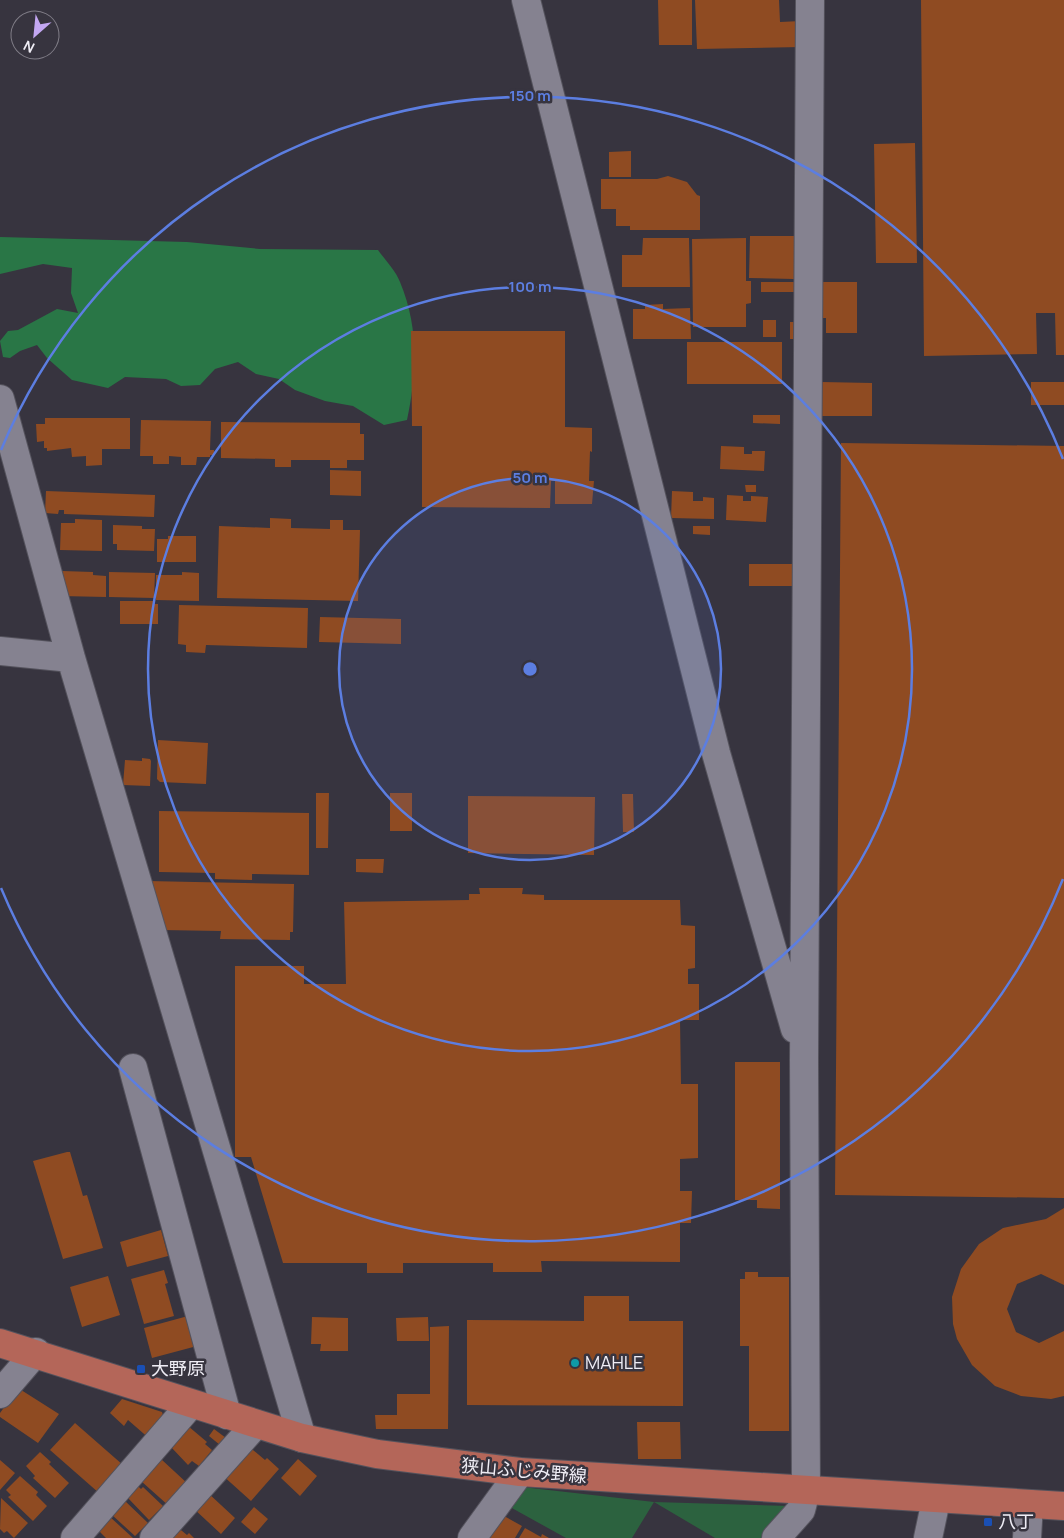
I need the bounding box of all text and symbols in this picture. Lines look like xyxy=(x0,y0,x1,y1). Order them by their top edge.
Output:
north arrow xyxy=(10,10,60,60)
text: N xyxy=(20,36,38,58)
text: 150 m xyxy=(509,85,551,106)
text: 100 m xyxy=(509,276,551,297)
text: 50 m xyxy=(512,467,548,488)
centre of rings xyxy=(521,660,539,678)
place label: MAHLE xyxy=(585,1350,643,1374)
place label: 大野原 xyxy=(151,1356,205,1380)
marker: MAHLE xyxy=(569,1357,581,1369)
marker: 大野原 xyxy=(135,1363,147,1375)
street label: 狭山ふじみ野線 xyxy=(460,1453,588,1487)
place label: 八丁 xyxy=(998,1509,1034,1533)
marker: 八丁 xyxy=(982,1516,994,1528)

